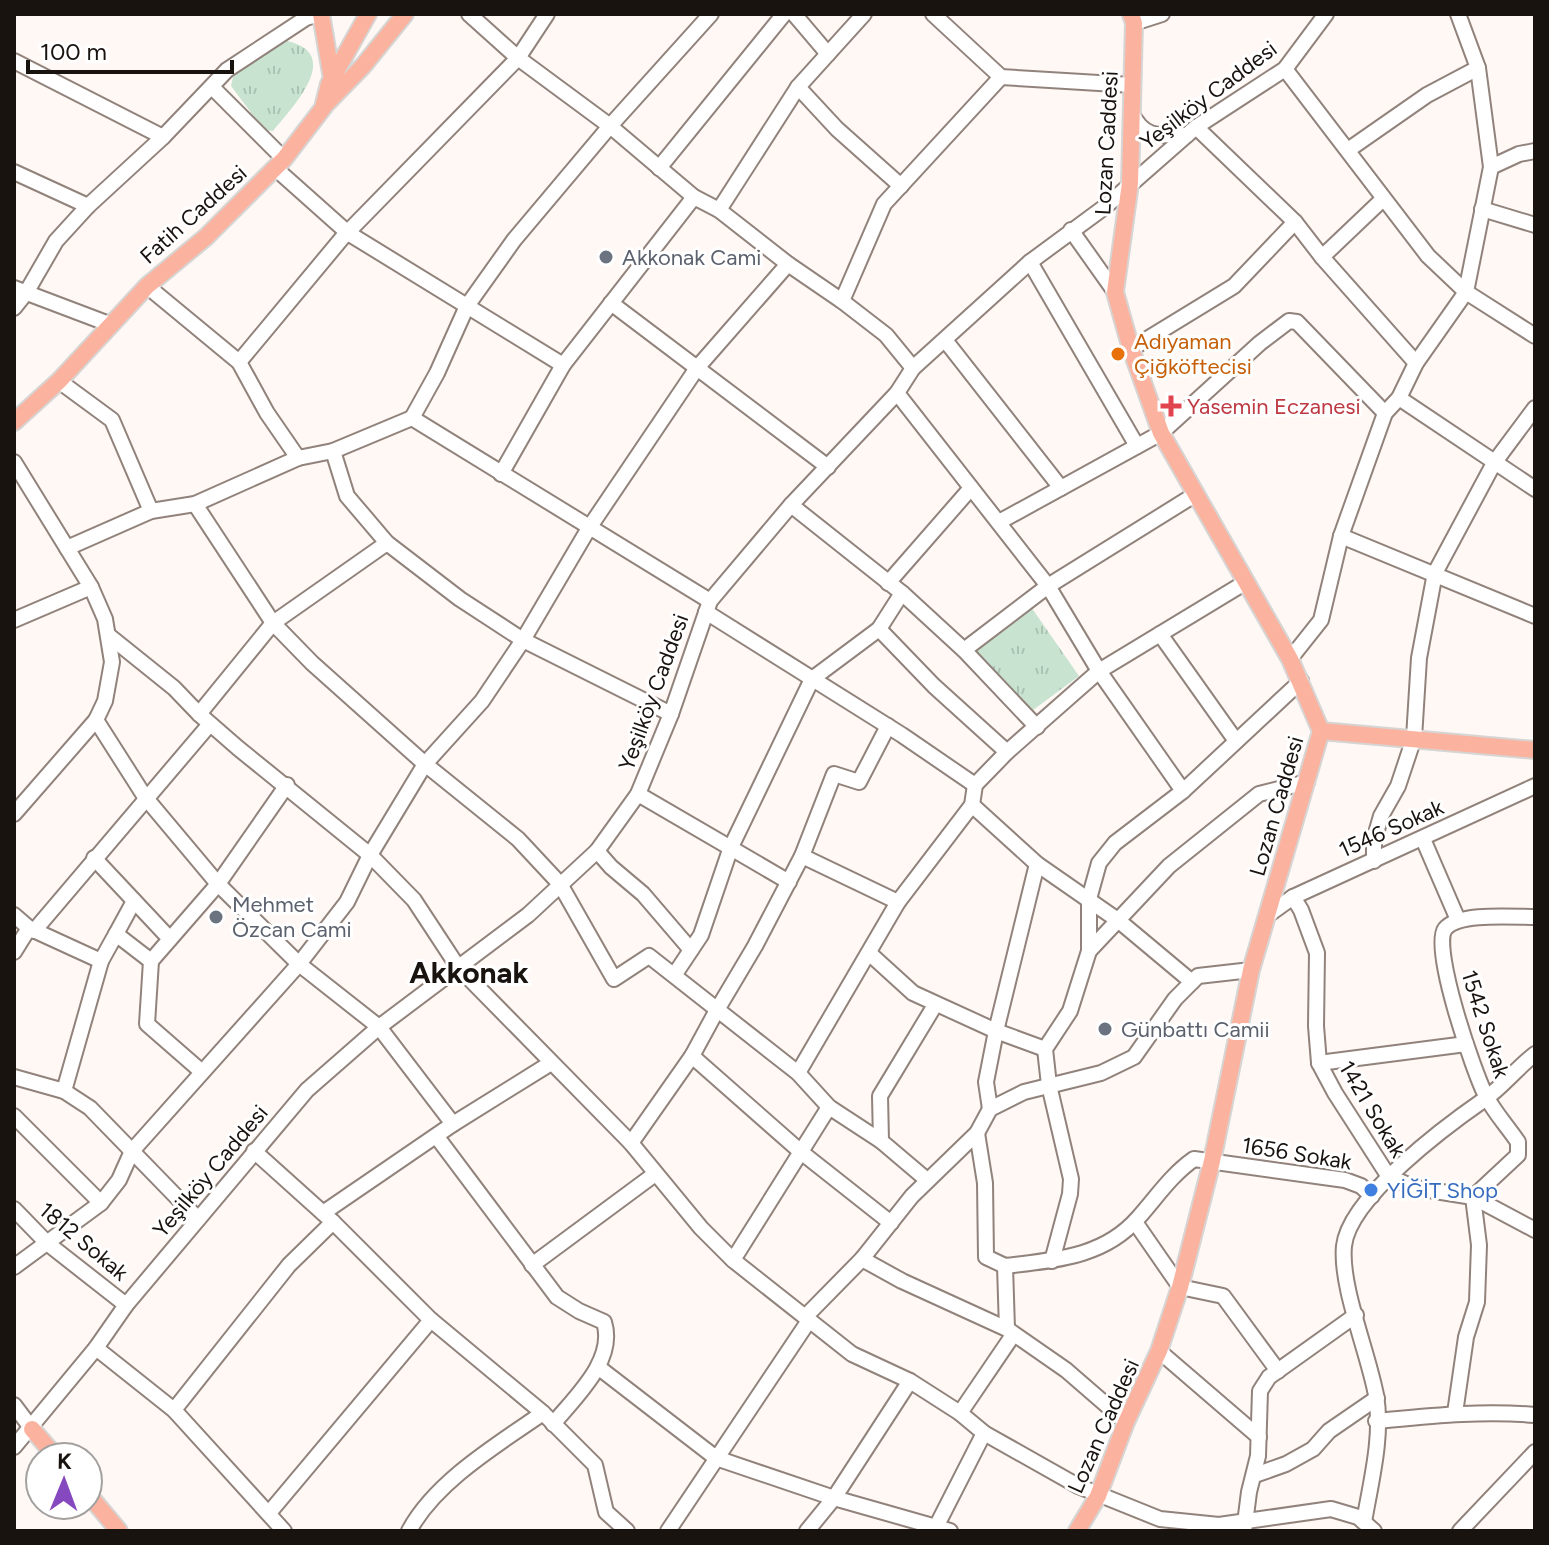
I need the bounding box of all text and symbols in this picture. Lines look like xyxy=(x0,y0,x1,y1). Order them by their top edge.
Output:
scale bar xyxy=(28,24,232,74)
street label: Yeşilköy Caddesi xyxy=(1135,35,1282,156)
text: 100 m xyxy=(40,37,107,66)
street label: Lozan Caddesi xyxy=(1089,70,1124,216)
street label: Fatih Caddesi xyxy=(134,159,252,269)
place label: Akkonak Cami xyxy=(622,244,761,271)
marker: Akkonak Cami xyxy=(597,248,615,266)
place label: Adıyaman Çiğköftecisi xyxy=(1134,328,1252,380)
marker: Adıyaman Çiğköftecisi xyxy=(1109,345,1127,363)
place label: Yasemin Eczanesi xyxy=(1187,393,1361,420)
marker: Yasemin Eczanesi xyxy=(1162,397,1180,415)
street label: Yeşilköy Caddesi xyxy=(613,610,694,774)
street label: Lozan Caddesi xyxy=(1244,733,1309,879)
street label: 1546 Sokak xyxy=(1335,793,1448,864)
place label: Mehmet Özcan Cami xyxy=(232,891,352,943)
marker: Mehmet Özcan Cami xyxy=(207,908,225,926)
district label: Akkonak xyxy=(409,954,529,991)
street label: 1542 Sokak xyxy=(1455,967,1516,1082)
place label: Günbattı Camii xyxy=(1121,1016,1270,1043)
marker: Günbattı Camii xyxy=(1096,1020,1114,1038)
street label: 1421 Sokak xyxy=(1333,1056,1412,1163)
street label: Yeşilköy Caddesi xyxy=(147,1100,274,1243)
street label: 1656 Sokak xyxy=(1240,1132,1354,1176)
place label: YİĞİT Shop xyxy=(1387,1177,1498,1204)
marker: YİĞİT Shop xyxy=(1362,1181,1380,1199)
street label: 1812 Sokak xyxy=(34,1196,134,1287)
street label: Lozan Caddesi xyxy=(1062,1355,1145,1498)
north arrow xyxy=(24,1441,104,1521)
text: K xyxy=(57,1448,72,1475)

